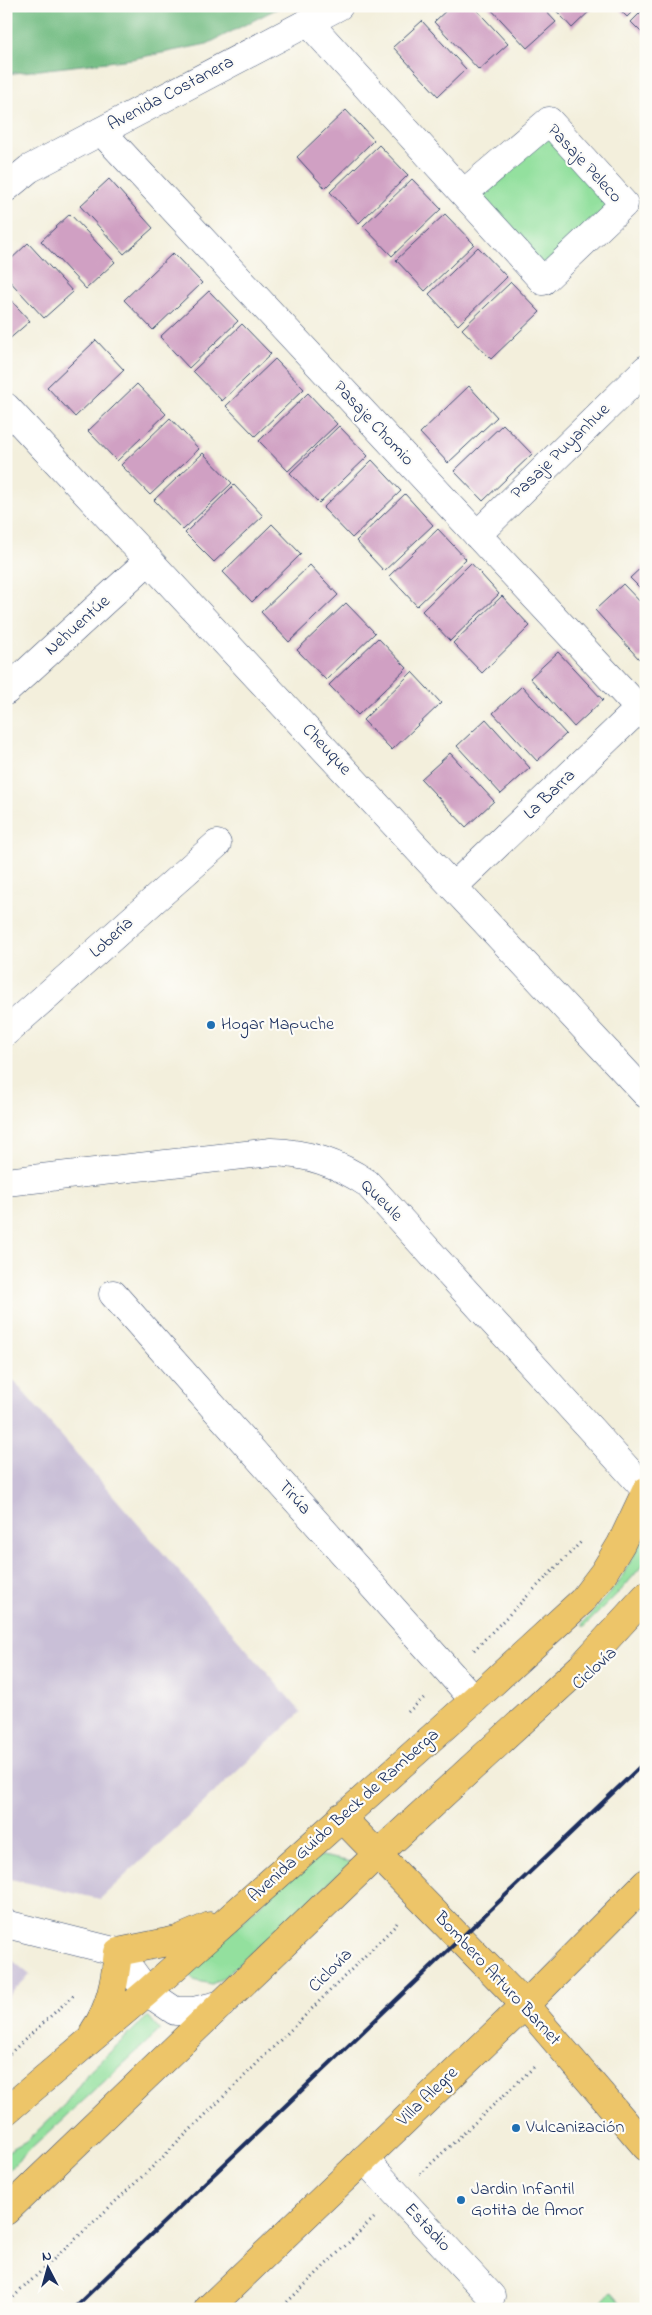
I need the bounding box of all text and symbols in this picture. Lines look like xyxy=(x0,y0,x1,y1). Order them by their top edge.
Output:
street label: Avenida Costanera xyxy=(103,50,239,138)
street label: Pasaje Peleco xyxy=(540,119,628,209)
street label: Pasaje Chomio xyxy=(327,375,419,473)
street label: Pasaje Puyanhue xyxy=(506,397,617,506)
street label: Nehuentúe xyxy=(39,589,117,663)
street label: Cheuque xyxy=(295,718,357,782)
street label: La Barra xyxy=(518,764,582,826)
street label: Lobería xyxy=(84,911,140,965)
place label: Hogar Mapuche xyxy=(221,1012,335,1039)
marker: Hogar Mapuche xyxy=(205,1019,217,1031)
street label: Queule xyxy=(354,1174,409,1229)
street label: Tirúa xyxy=(271,1475,317,1521)
street label: Ciclovía xyxy=(567,1641,623,1697)
street label: Avenida Guido Beck de Ramberga xyxy=(243,1723,446,1910)
street label: Bombero Arturo Barnet xyxy=(427,1905,566,2052)
street label: Ciclovía xyxy=(303,1943,359,1999)
street label: Villa Alegre xyxy=(391,2060,466,2134)
place label: Vulcanización xyxy=(525,2115,624,2141)
marker: Vulcanización xyxy=(510,2122,522,2134)
place label: Jardin Infantil Gotita de Amor xyxy=(471,2177,584,2224)
marker: Jardin Infantil Gotita de Amor xyxy=(455,2194,467,2206)
street label: Estadio xyxy=(398,2198,456,2258)
north arrow xyxy=(22,2242,72,2292)
text: N xyxy=(41,2246,53,2267)

